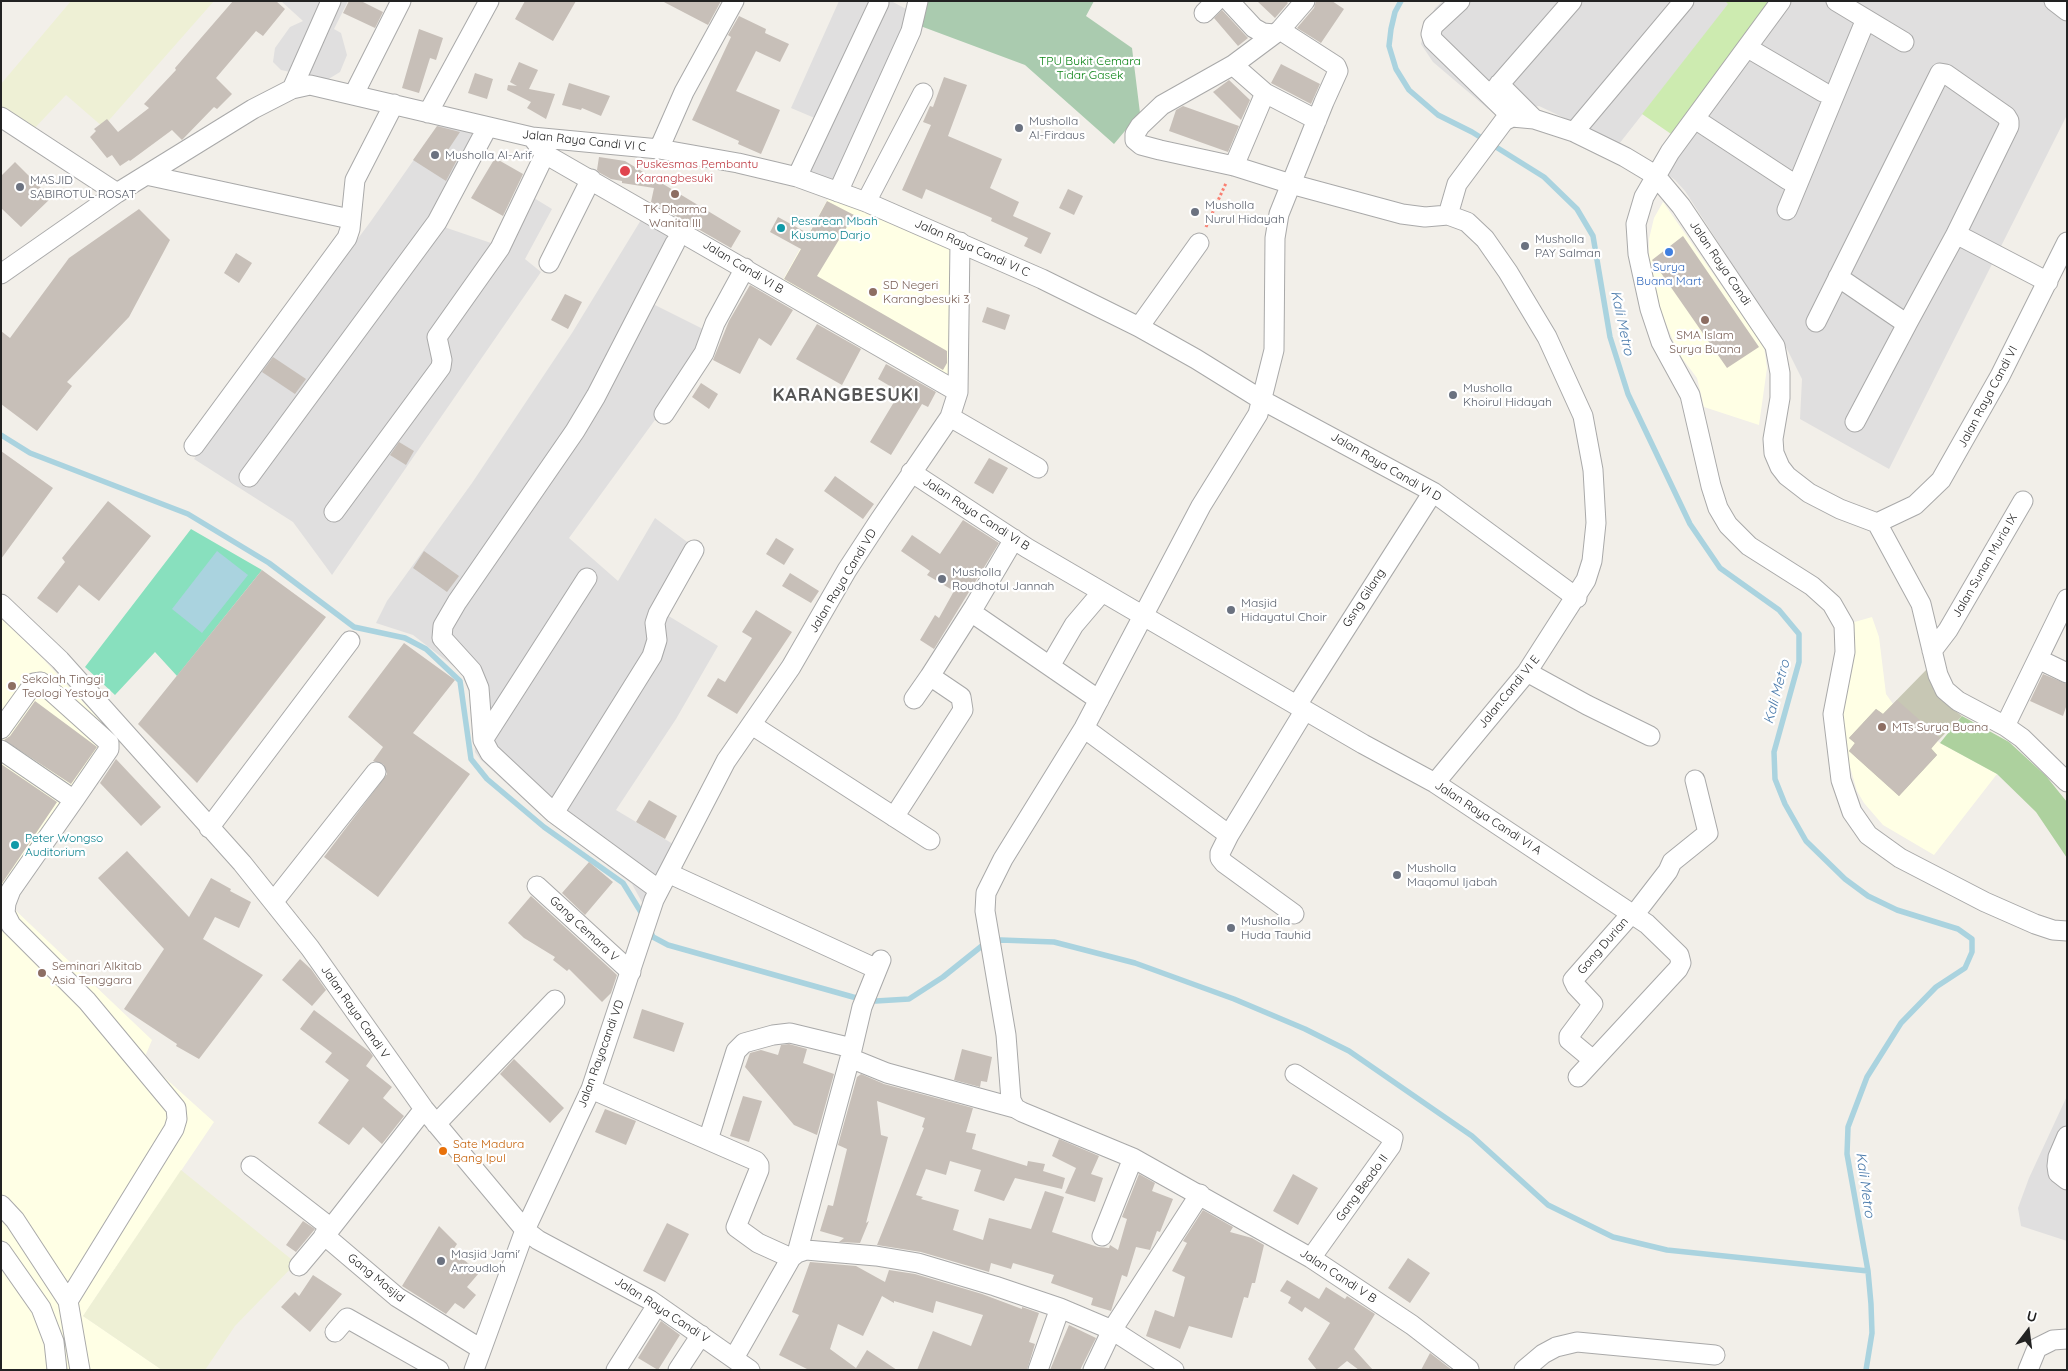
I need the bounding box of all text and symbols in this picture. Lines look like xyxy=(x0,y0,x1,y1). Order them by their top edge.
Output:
park label: TPU Bukit Cemara Tidar Gasek xyxy=(1039,54,1141,82)
place label: Musholla Al-Firdaus xyxy=(1029,114,1085,142)
marker: Musholla Al-Firdaus xyxy=(1013,122,1025,134)
street label: Jalan Raya Candi VI C xyxy=(521,127,647,155)
place label: Musholla Al-Arif xyxy=(445,148,532,162)
marker: Musholla Al-Arif xyxy=(429,149,441,161)
place label: Puskesmas Pembantu Karangbesuki xyxy=(636,157,758,185)
marker: Puskesmas Pembantu Karangbesuki xyxy=(618,164,632,178)
place label: MASJID SABIROTUL ROSAT xyxy=(30,173,136,201)
marker: MASJID SABIROTUL ROSAT xyxy=(14,181,26,193)
marker: TK Dharma Wanita III xyxy=(669,188,681,200)
place label: Musholla Nurul Hidayah xyxy=(1205,198,1285,226)
place label: TK Dharma Wanita III xyxy=(643,202,707,230)
marker: Musholla Nurul Hidayah xyxy=(1189,206,1201,218)
place label: Pesarean Mbah Kusumo Darjo xyxy=(791,214,878,242)
street label: Jalan Raya Candi VI C xyxy=(912,216,1032,280)
street label: Jalan Raya Candi xyxy=(1686,218,1754,308)
marker: Pesarean Mbah Kusumo Darjo xyxy=(775,222,787,234)
place label: Musholla PAY Salman xyxy=(1535,232,1601,260)
street label: Jalan Candi VI B xyxy=(700,237,786,297)
marker: Musholla PAY Salman xyxy=(1519,240,1531,252)
marker: Surya Buana Mart xyxy=(1663,246,1675,258)
place label: Surya Buana Mart xyxy=(1636,260,1702,288)
place label: SD Negeri Karangbesuki 3 xyxy=(883,278,970,306)
marker: SD Negeri Karangbesuki 3 xyxy=(867,286,879,298)
water label: Kali Metro xyxy=(1607,289,1637,357)
marker: SMA Islam Surya Buana xyxy=(1699,314,1711,326)
place label: SMA Islam Surya Buana xyxy=(1669,328,1741,356)
street label: Jalan Raya Candi VI xyxy=(1955,344,2021,450)
place label: Musholla Khoirul Hidayah xyxy=(1463,381,1552,409)
district label: KARANGBESUKI xyxy=(771,385,921,407)
marker: Musholla Khoirul Hidayah xyxy=(1447,389,1459,401)
street label: Jalan Raya Candi VI D xyxy=(1328,429,1444,505)
street label: Jalan Raya Candi VI B xyxy=(920,474,1032,554)
street label: Jalan Sunan Muria IX xyxy=(1949,512,2021,620)
street label: Jalan Raya Candi VD xyxy=(806,526,880,636)
place label: Musholla Roudhotul Jannah xyxy=(952,565,1054,593)
street label: Gsng Gilang xyxy=(1340,566,1388,630)
marker: Musholla Roudhotul Jannah xyxy=(936,573,948,585)
place label: Masjid Hidayatul Choir xyxy=(1241,596,1327,624)
marker: Masjid Hidayatul Choir xyxy=(1225,604,1237,616)
street label: Jalan.Candi VI E xyxy=(1475,653,1543,731)
water label: Kali Metro xyxy=(1760,658,1794,726)
place label: Sekolah Tinggi Teologi Yestoya xyxy=(22,672,109,700)
marker: Sekolah Tinggi Teologi Yestoya xyxy=(6,680,18,692)
place label: MTs Surya Buana xyxy=(1892,720,1988,734)
marker: MTs Surya Buana xyxy=(1876,721,1888,733)
street label: Jalan Raya Candi VI A xyxy=(1432,778,1544,858)
place label: Peter Wongso Auditorium xyxy=(25,831,103,859)
marker: Peter Wongso Auditorium xyxy=(9,839,21,851)
place label: Musholla Maqomul Ijabah xyxy=(1407,861,1497,889)
marker: Musholla Maqomul Ijabah xyxy=(1391,869,1403,881)
street label: Gang Cemara V xyxy=(546,893,622,965)
place label: Musholla Huda Tauhid xyxy=(1241,914,1311,942)
street label: Gang Durian xyxy=(1574,915,1632,977)
marker: Musholla Huda Tauhid xyxy=(1225,922,1237,934)
place label: Seminari Alkitab Asia Tenggara xyxy=(52,959,142,987)
street label: Jalan Raya Candi V xyxy=(317,963,393,1061)
marker: Seminari Alkitab Asia Tenggara xyxy=(36,967,48,979)
street label: Jalan Rayacandi VD xyxy=(575,998,627,1110)
place label: Sate Madura Bang Ipul xyxy=(453,1137,524,1165)
marker: Sate Madura Bang Ipul xyxy=(437,1145,449,1157)
water label: Kali Metro xyxy=(1852,1151,1878,1219)
street label: Gang Beado II xyxy=(1333,1152,1391,1224)
street label: Jalan Candi V B xyxy=(1297,1246,1379,1306)
place label: Masjid Jami' Arroudloh xyxy=(451,1247,520,1275)
street label: Gang Masjid xyxy=(345,1251,407,1305)
marker: Masjid Jami' Arroudloh xyxy=(435,1255,447,1267)
street label: Jalan Raya Candi V xyxy=(612,1274,712,1346)
north arrow xyxy=(2003,1306,2053,1356)
text: U xyxy=(2025,1307,2039,1326)

